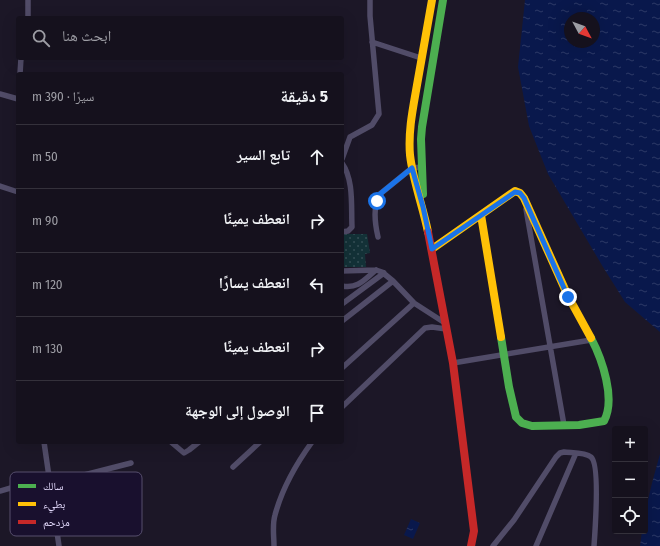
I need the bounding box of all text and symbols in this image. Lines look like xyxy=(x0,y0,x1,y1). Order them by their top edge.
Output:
north arrow xyxy=(564,12,600,48)
search box xyxy=(16,16,344,60)
icon: search xyxy=(30,27,52,49)
text: ابحث هنا xyxy=(62,27,111,45)
text: 5 دقيقة xyxy=(280,86,328,107)
text: سيرًا · 390 m xyxy=(32,89,94,104)
text: تابع السير xyxy=(237,146,290,164)
icon: ahead xyxy=(306,146,328,168)
text: 50 m xyxy=(32,149,58,164)
route start xyxy=(368,192,386,210)
text: انعطف يمينًا xyxy=(223,210,290,228)
icon: right xyxy=(306,210,328,232)
text: 90 m xyxy=(32,213,58,228)
text: انعطف يسارًا xyxy=(219,274,290,292)
icon: left xyxy=(306,274,328,296)
text: 120 m xyxy=(32,277,63,292)
route end xyxy=(559,288,577,306)
text: انعطف يمينًا xyxy=(223,338,290,356)
icon: right xyxy=(306,338,328,360)
text: 130 m xyxy=(32,341,63,356)
text: الوصول إلى الوجهة xyxy=(185,402,290,420)
icon: arrive xyxy=(306,402,328,424)
map controls xyxy=(612,426,648,534)
button: + xyxy=(612,426,648,462)
button: − xyxy=(612,462,648,498)
legend xyxy=(10,472,142,536)
text: سالك xyxy=(43,480,63,493)
text: بطيء xyxy=(43,498,65,513)
button: locate xyxy=(612,498,648,534)
text: مزدحم xyxy=(43,516,70,530)

